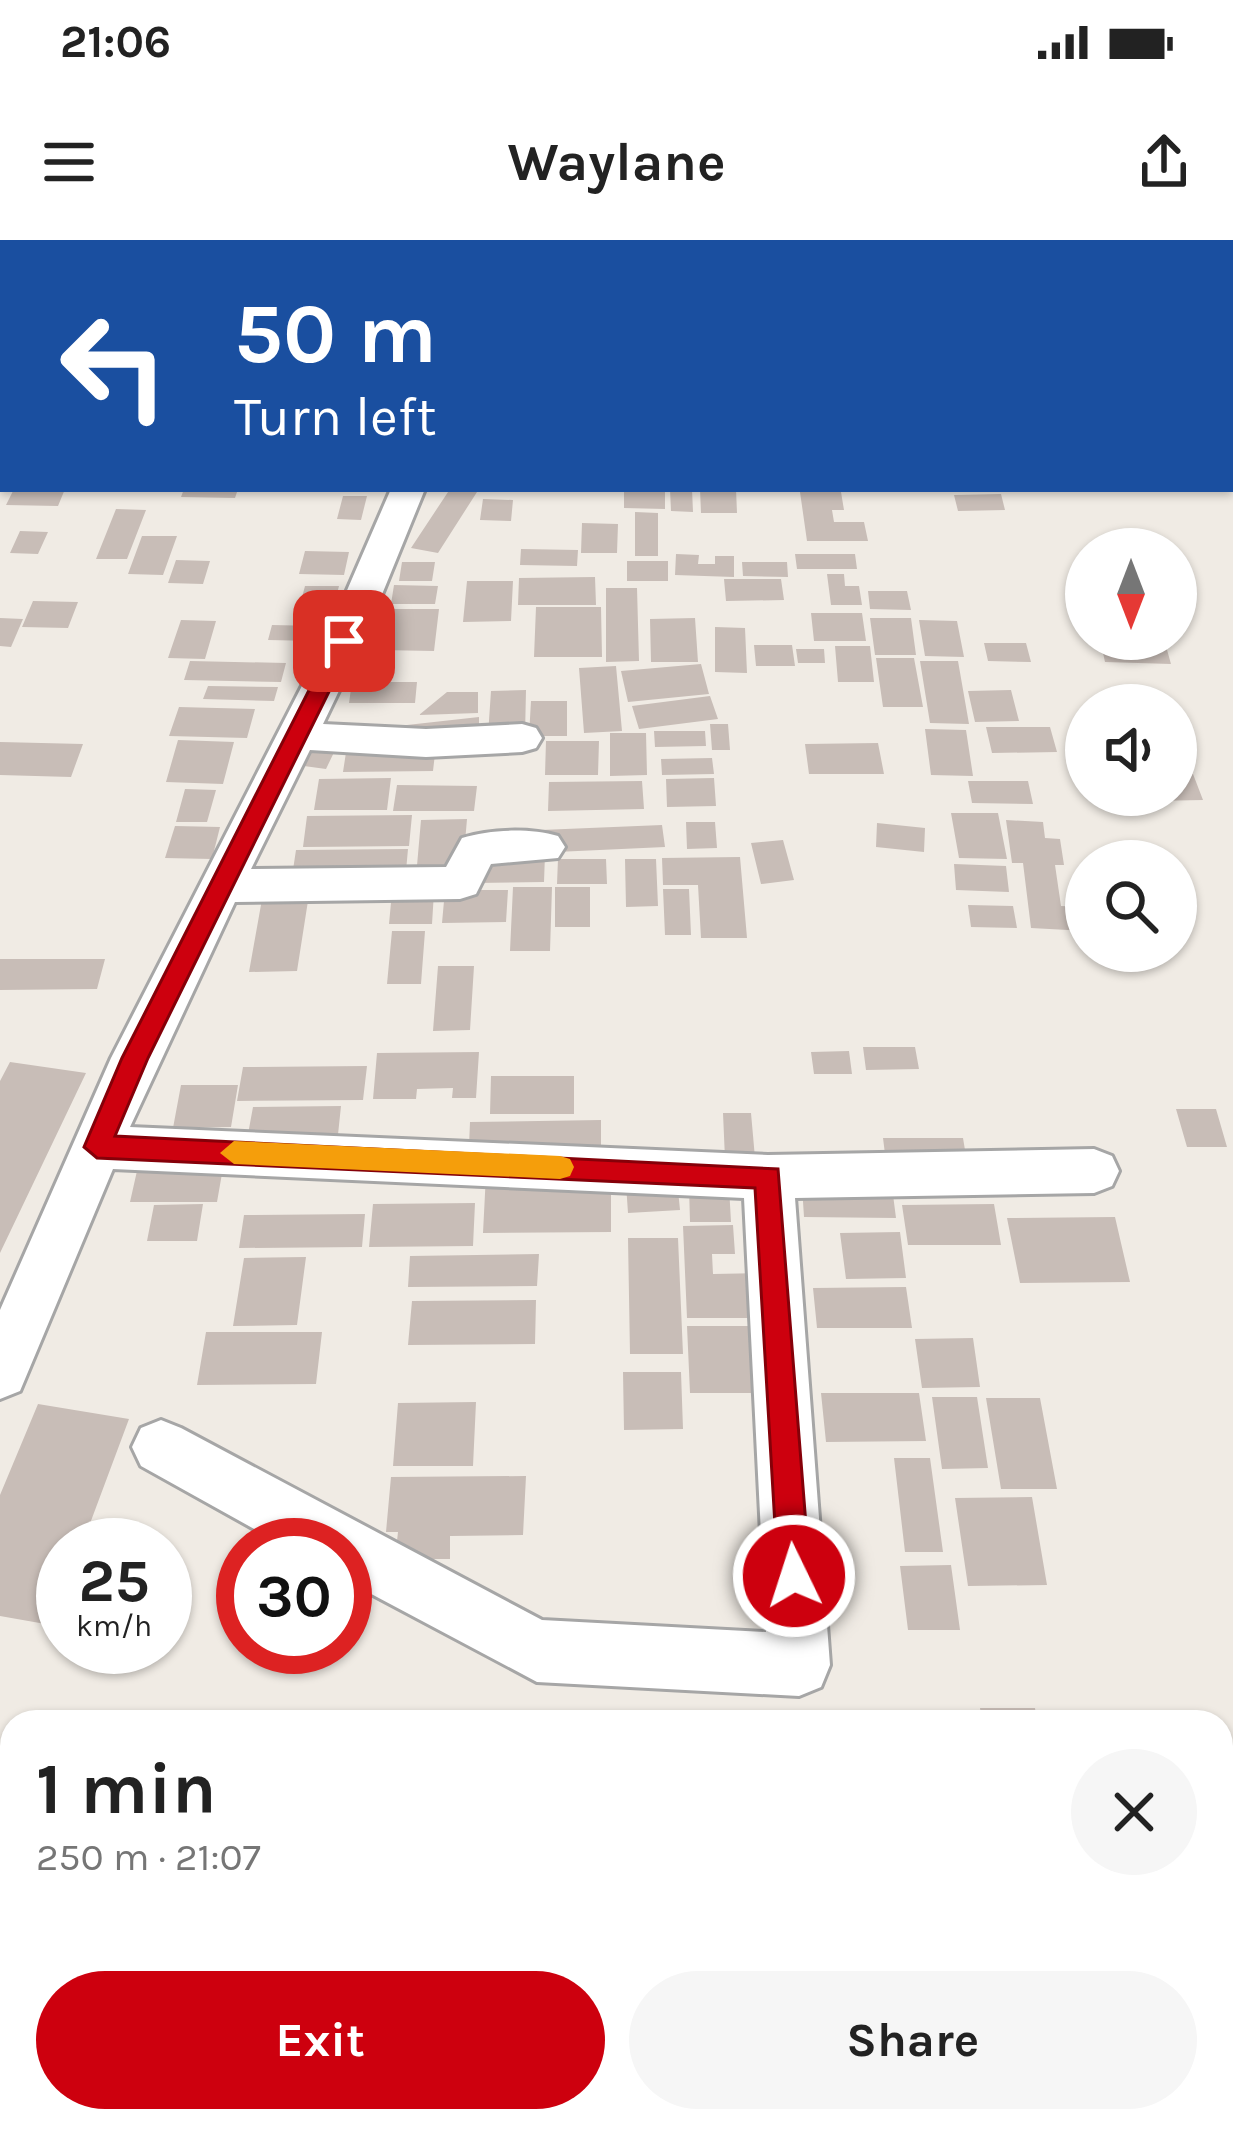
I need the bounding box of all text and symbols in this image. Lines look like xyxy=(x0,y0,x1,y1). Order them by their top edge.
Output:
text: 21:06 xyxy=(60,16,171,68)
icon: menu xyxy=(36,129,102,195)
icon: share xyxy=(1131,129,1197,195)
text: Waylane xyxy=(507,130,726,194)
text: 50 m xyxy=(234,285,437,383)
icon: left xyxy=(36,288,192,444)
text: Turn left xyxy=(234,385,437,449)
north arrow xyxy=(1065,528,1197,660)
map controls xyxy=(1065,528,1197,972)
pin xyxy=(293,590,395,692)
icon: arrive xyxy=(311,608,377,674)
button: sound xyxy=(1065,684,1197,816)
button: search xyxy=(1065,840,1197,972)
position arrow xyxy=(731,1513,857,1639)
speed limit sign: 30 xyxy=(216,1518,372,1674)
text: 25 xyxy=(78,1546,150,1616)
text: km/h xyxy=(76,1608,152,1644)
text: 1 min xyxy=(36,1747,217,1831)
button: close xyxy=(1071,1749,1197,1875)
text: 250 m · 21:07 xyxy=(36,1834,261,1880)
button: Exit xyxy=(36,1971,605,2109)
button: Share xyxy=(629,1971,1197,2109)

